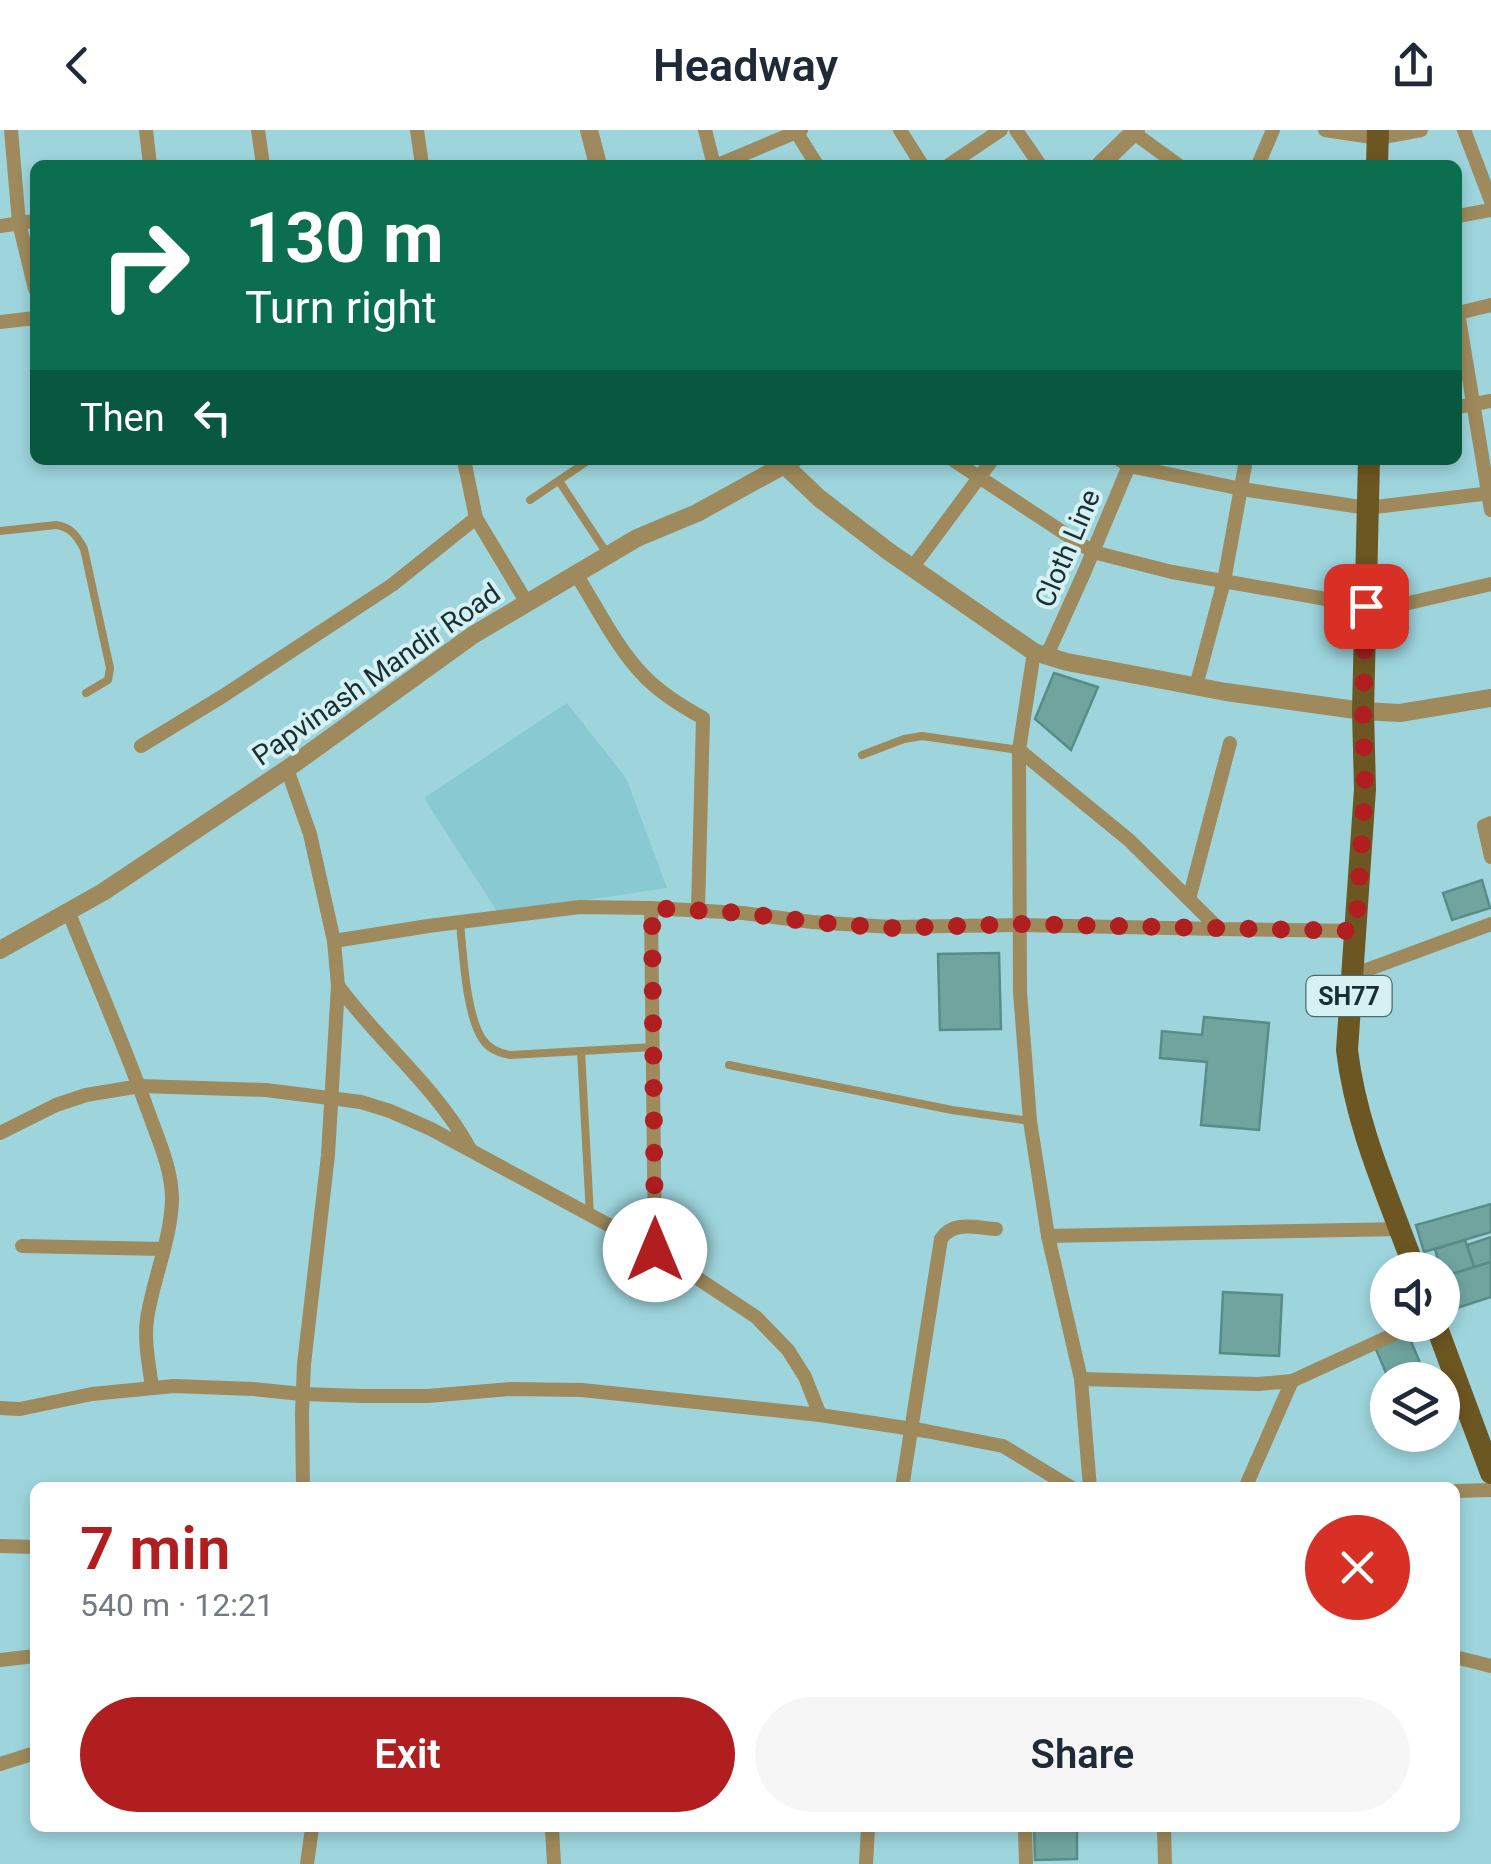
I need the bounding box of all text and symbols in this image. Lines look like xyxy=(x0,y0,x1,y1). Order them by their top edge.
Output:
icon: back xyxy=(50,38,105,93)
icon: share xyxy=(1386,38,1441,93)
text: Headway xyxy=(653,39,838,92)
text: 130 m xyxy=(245,197,444,279)
icon: right xyxy=(80,200,210,330)
text: Turn right xyxy=(245,281,437,334)
icon: left xyxy=(185,390,240,445)
text: Then xyxy=(80,396,165,440)
street label: Cloth Line xyxy=(1028,484,1107,612)
pin xyxy=(1324,564,1409,649)
street label: Papvinash Mandir Road xyxy=(246,576,506,772)
icon: arrive xyxy=(1339,579,1394,634)
road number: SH77 xyxy=(1306,976,1392,1016)
position arrow xyxy=(603,1198,707,1302)
map controls xyxy=(1370,1252,1460,1452)
button: sound xyxy=(1370,1252,1460,1342)
button: layers xyxy=(1370,1362,1460,1452)
text: 7 min xyxy=(80,1513,230,1584)
button: close xyxy=(1305,1515,1410,1620)
text: 540 m · 12:21 xyxy=(80,1586,274,1624)
button: Exit xyxy=(80,1697,735,1812)
button: Share xyxy=(755,1697,1410,1812)

